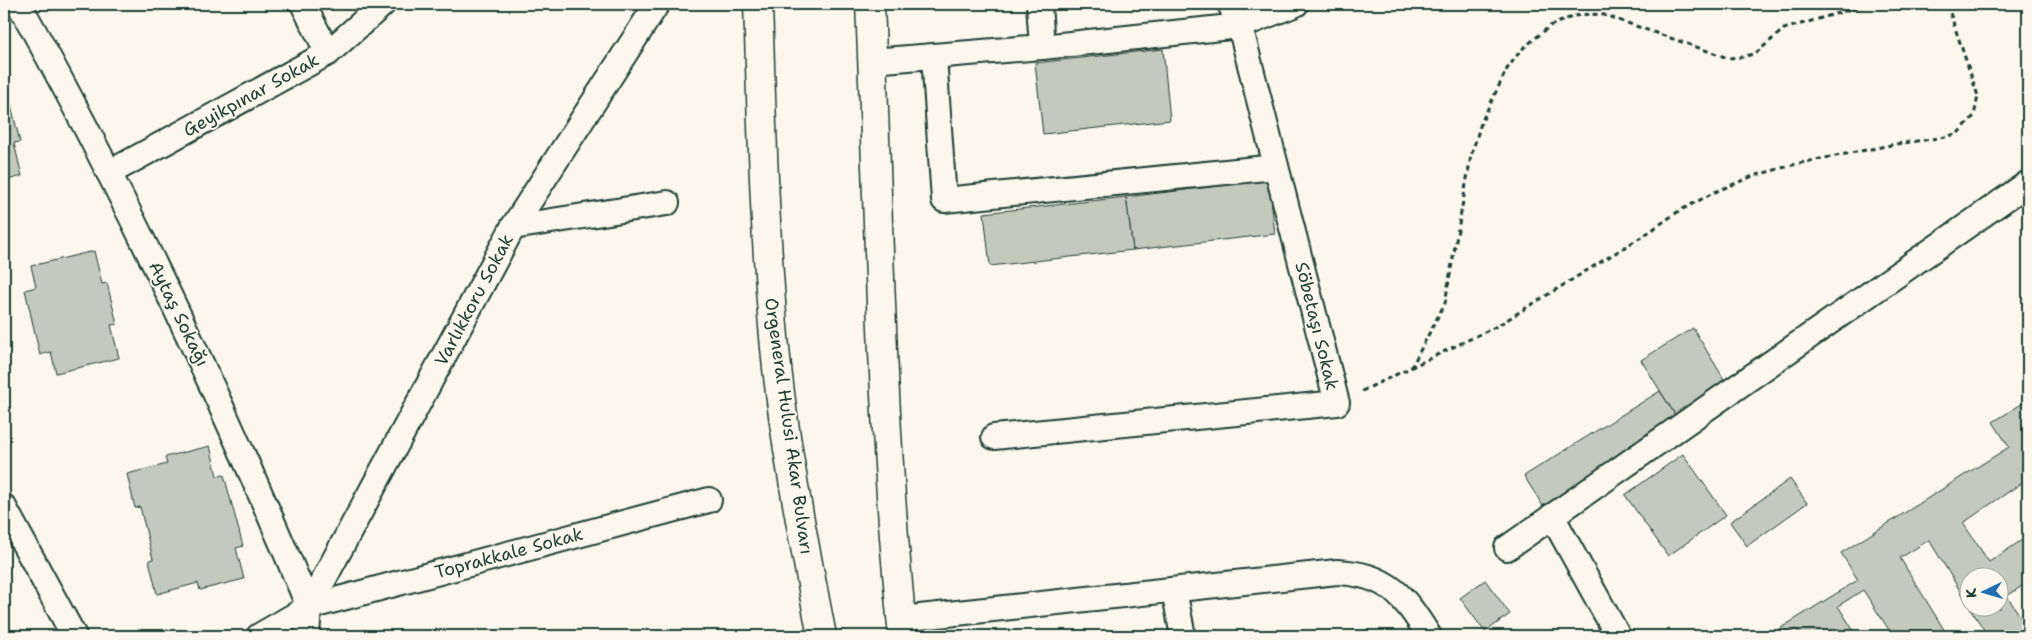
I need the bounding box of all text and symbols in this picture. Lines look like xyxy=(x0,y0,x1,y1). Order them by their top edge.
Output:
street label: Geyikpınar Sokak xyxy=(179,48,323,142)
street label: Varlıkkoru Sokak xyxy=(429,230,519,370)
street label: Aytaş Sokağı xyxy=(143,257,215,371)
street label: Söbetaşı Sokak xyxy=(1289,259,1345,393)
street label: Orgeneral Hulusi Akar Bulvarı xyxy=(759,296,819,556)
street label: Toprakkale Sokak xyxy=(432,522,586,584)
north arrow xyxy=(1960,568,2010,618)
text: K xyxy=(1962,587,1980,599)

